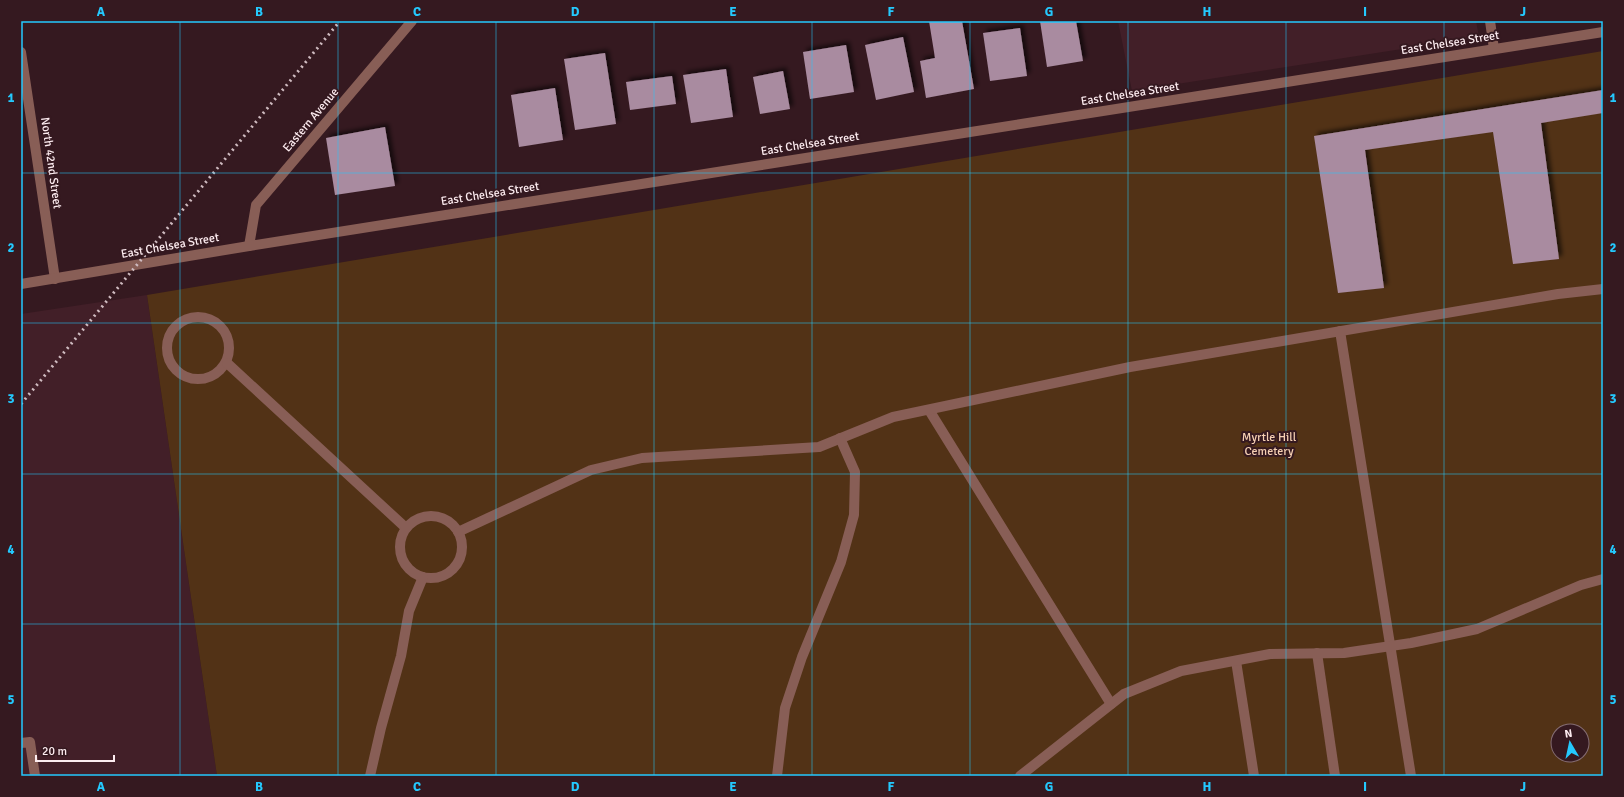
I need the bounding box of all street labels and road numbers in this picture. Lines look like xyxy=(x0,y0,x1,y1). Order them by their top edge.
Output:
street label: East Chelsea Street xyxy=(1400,28,1500,58)
street label: East Chelsea Street xyxy=(1080,79,1180,109)
street label: Eastern Avenue xyxy=(280,85,342,155)
street label: North 42nd Street xyxy=(37,116,65,210)
street label: East Chelsea Street xyxy=(760,129,860,159)
street label: East Chelsea Street xyxy=(440,179,540,209)
street label: East Chelsea Street xyxy=(120,230,220,262)

